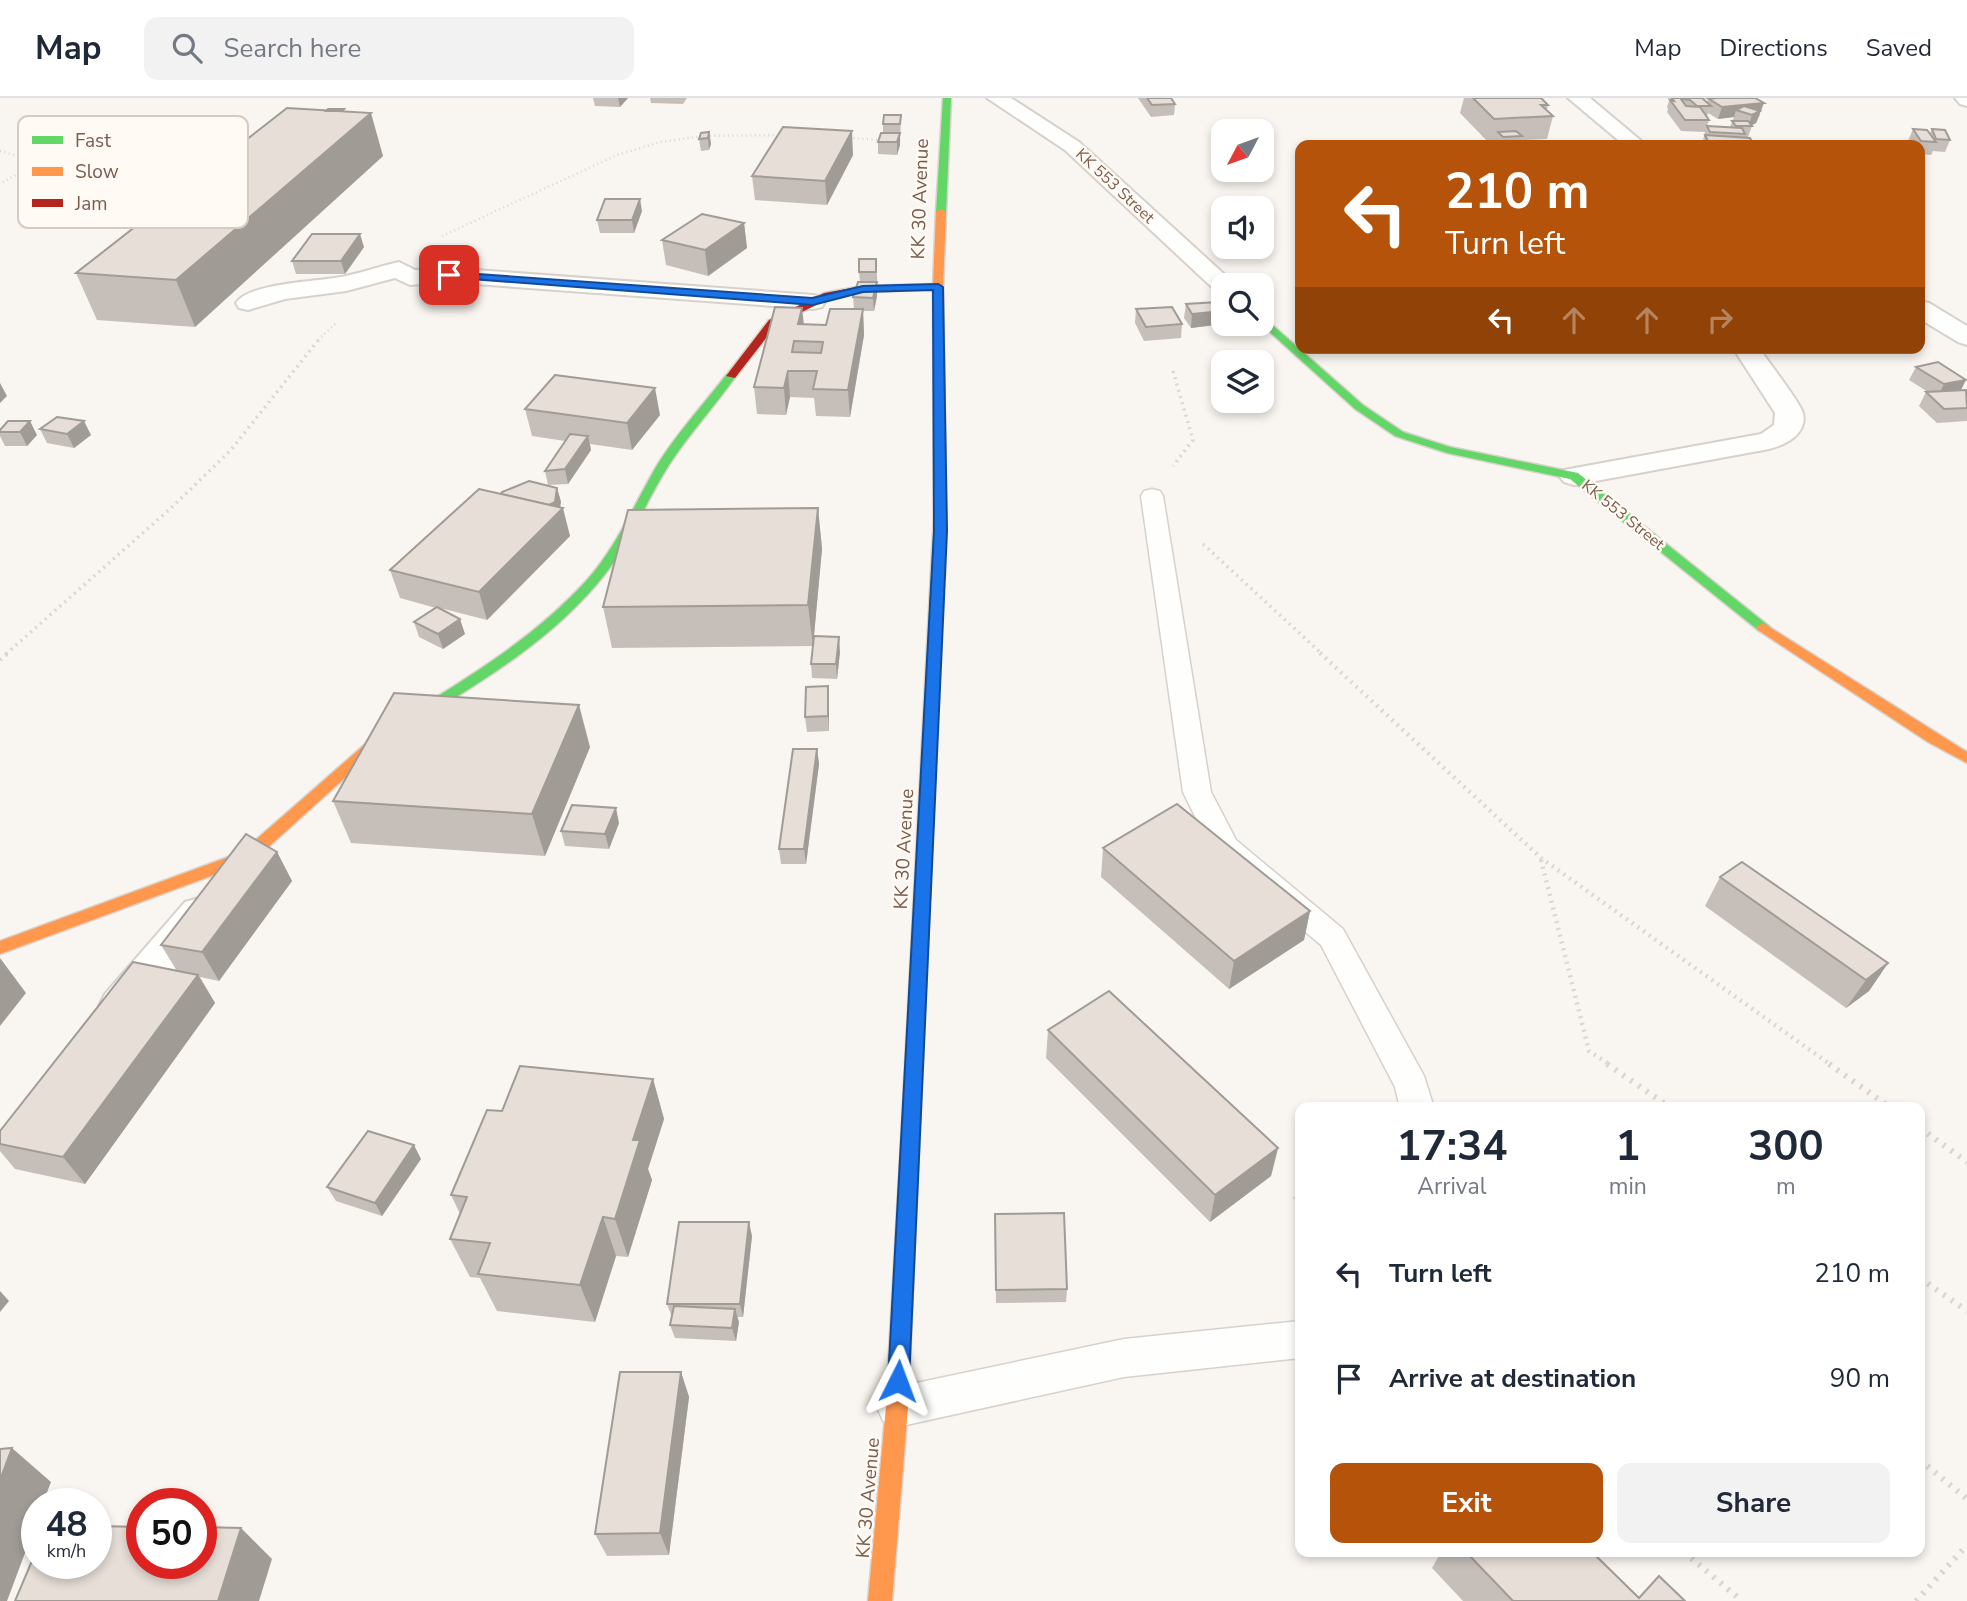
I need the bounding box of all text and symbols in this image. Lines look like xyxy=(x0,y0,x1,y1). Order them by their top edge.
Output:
search box xyxy=(144,17,634,80)
text: Map xyxy=(35,26,102,71)
icon: search xyxy=(168,29,206,67)
text: Search here xyxy=(224,31,361,66)
text: Map xyxy=(1634,32,1681,64)
text: Directions xyxy=(1719,32,1828,64)
text: Saved xyxy=(1866,32,1932,64)
legend xyxy=(18,116,248,228)
north arrow xyxy=(1211,119,1274,182)
map controls xyxy=(1211,119,1274,413)
text: Fast xyxy=(75,128,111,154)
street label: KK 30 Avenue xyxy=(905,138,935,260)
street label: KK 553 Street xyxy=(1071,144,1160,229)
text: 210 m xyxy=(1445,158,1589,225)
text: Slow xyxy=(75,159,119,185)
icon: left xyxy=(1330,168,1421,259)
text: Jam xyxy=(74,191,108,217)
button: sound xyxy=(1211,196,1274,259)
text: Turn left xyxy=(1445,222,1565,265)
pin xyxy=(419,245,479,305)
icon: arrive xyxy=(430,256,468,294)
button: search xyxy=(1211,273,1274,336)
icon: left xyxy=(1482,301,1520,339)
icon: ahead xyxy=(1555,301,1593,339)
icon: ahead xyxy=(1628,301,1666,339)
icon: right xyxy=(1701,301,1739,339)
button: layers xyxy=(1211,350,1274,413)
street label: KK 553 Street xyxy=(1577,475,1669,555)
street label: KK 30 Avenue xyxy=(888,788,920,910)
text: 17:34 xyxy=(1396,1118,1507,1175)
text: 1 xyxy=(1615,1118,1640,1175)
text: 300 xyxy=(1748,1118,1824,1175)
text: Arrival xyxy=(1417,1171,1486,1202)
text: min xyxy=(1609,1171,1647,1202)
text: m xyxy=(1776,1171,1796,1202)
icon: left xyxy=(1330,1255,1368,1293)
text: Turn left xyxy=(1389,1256,1492,1291)
text: 210 m xyxy=(1814,1256,1890,1291)
position arrow xyxy=(861,1344,935,1418)
icon: arrive xyxy=(1330,1360,1368,1398)
text: Arrive at destination xyxy=(1389,1361,1636,1396)
text: 90 m xyxy=(1830,1361,1890,1396)
street label: KK 30 Avenue xyxy=(850,1437,886,1559)
button: Exit xyxy=(1330,1463,1603,1543)
button: Share xyxy=(1617,1463,1890,1543)
speed limit sign: 50 xyxy=(126,1488,217,1579)
text: 48 xyxy=(45,1501,88,1548)
text: km/h xyxy=(47,1539,86,1563)

